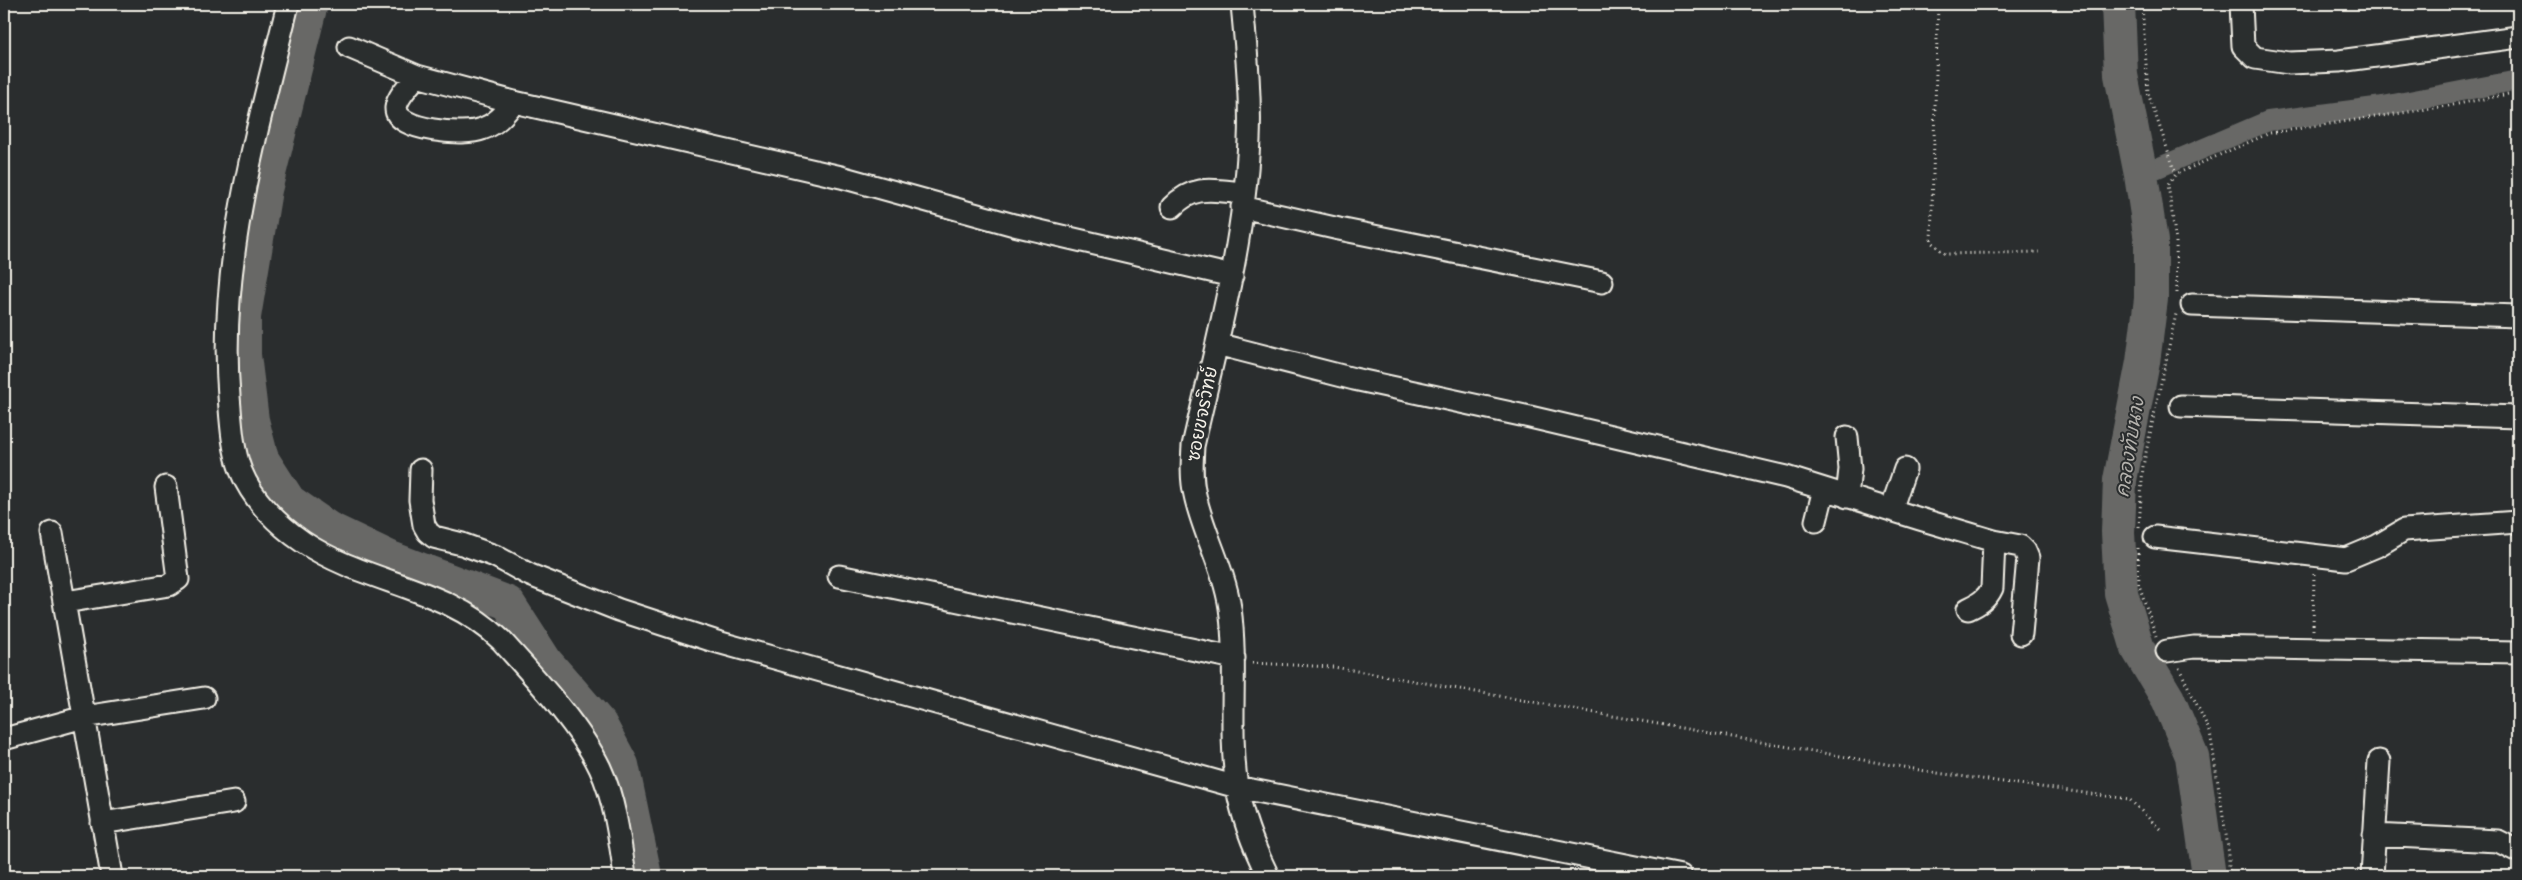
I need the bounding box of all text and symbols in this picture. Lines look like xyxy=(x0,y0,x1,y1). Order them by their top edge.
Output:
street label: ซอยขจรวิทย์ xyxy=(1180,364,1223,464)
water label: คลองทับนาง xyxy=(2110,394,2150,499)

